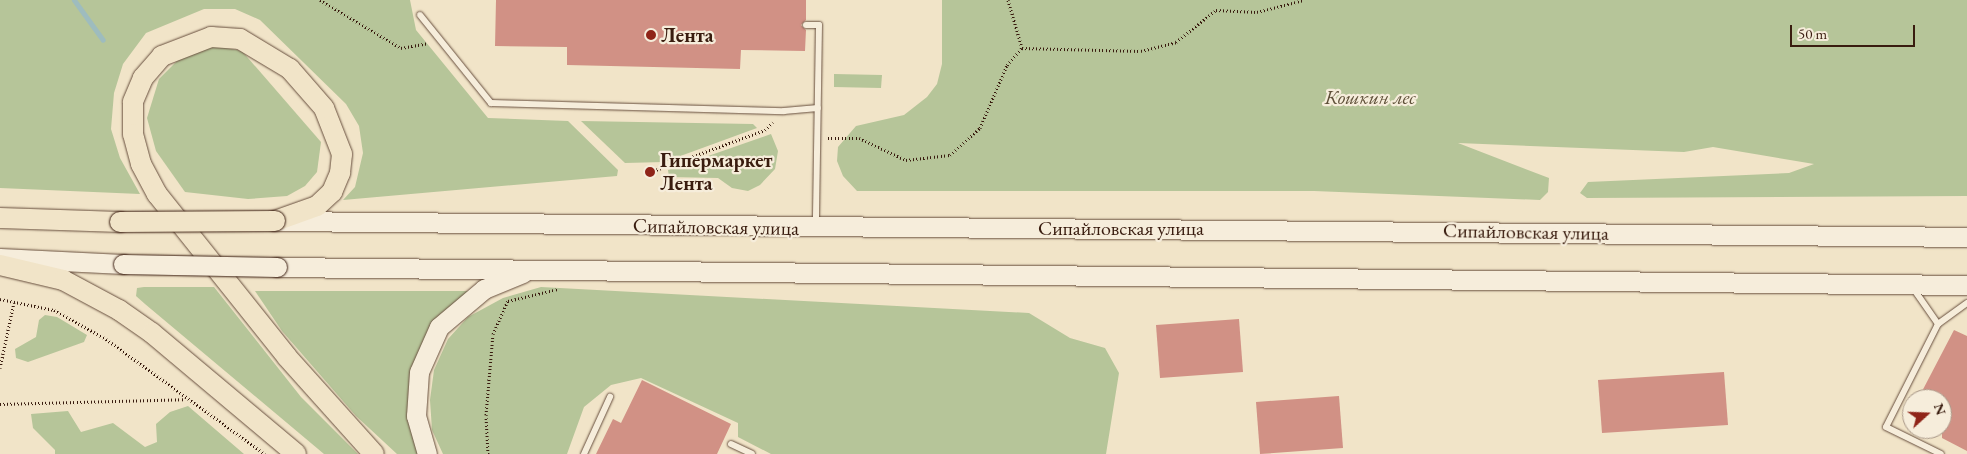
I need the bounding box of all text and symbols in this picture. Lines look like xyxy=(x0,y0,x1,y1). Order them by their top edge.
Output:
scale bar xyxy=(1792,15,1917,47)
place label: Лента xyxy=(661,23,713,47)
text: 50 m xyxy=(1798,24,1827,43)
marker: Лента xyxy=(645,29,657,41)
park label: Кошкин лес xyxy=(1324,85,1416,109)
place label: Гипермаркет Лента xyxy=(660,148,773,195)
marker: Гипермаркет Лента xyxy=(644,166,656,178)
street label: Сипайловская улица xyxy=(633,214,799,240)
street label: Сипайловская улица xyxy=(1038,216,1204,240)
street label: Сипайловская улица xyxy=(1443,219,1609,245)
north arrow xyxy=(1902,389,1952,439)
text: N xyxy=(1930,401,1951,418)

